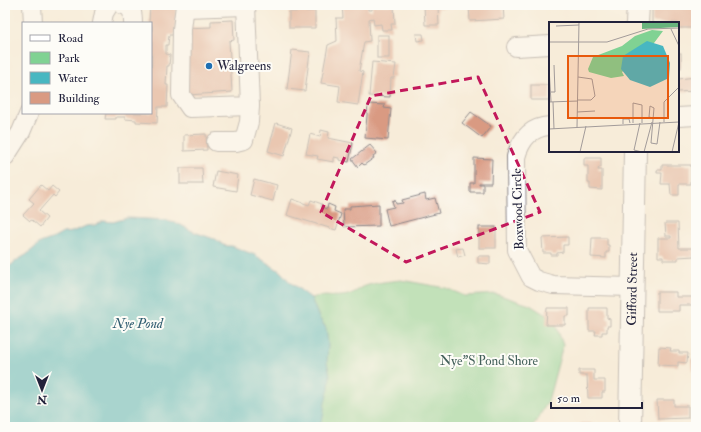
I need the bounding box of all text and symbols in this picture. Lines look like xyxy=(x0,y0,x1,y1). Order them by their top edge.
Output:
legend xyxy=(22,22,152,114)
inset map xyxy=(549,22,679,152)
text: Road xyxy=(58,31,83,46)
text: Park xyxy=(58,51,80,66)
place label: Walgreens xyxy=(216,58,272,74)
marker: Walgreens xyxy=(204,61,214,71)
text: Water xyxy=(57,71,88,86)
text: Building xyxy=(58,91,101,106)
street label: Boxwood Circle xyxy=(509,167,527,250)
street label: Gifford Street xyxy=(624,252,641,326)
water label: Nye Pond xyxy=(112,315,164,332)
park label: Nye"S Pond Shore xyxy=(440,353,539,370)
north arrow xyxy=(22,370,62,410)
scale bar xyxy=(551,384,642,410)
text: 50 m xyxy=(557,391,581,406)
text: N xyxy=(36,393,48,406)

